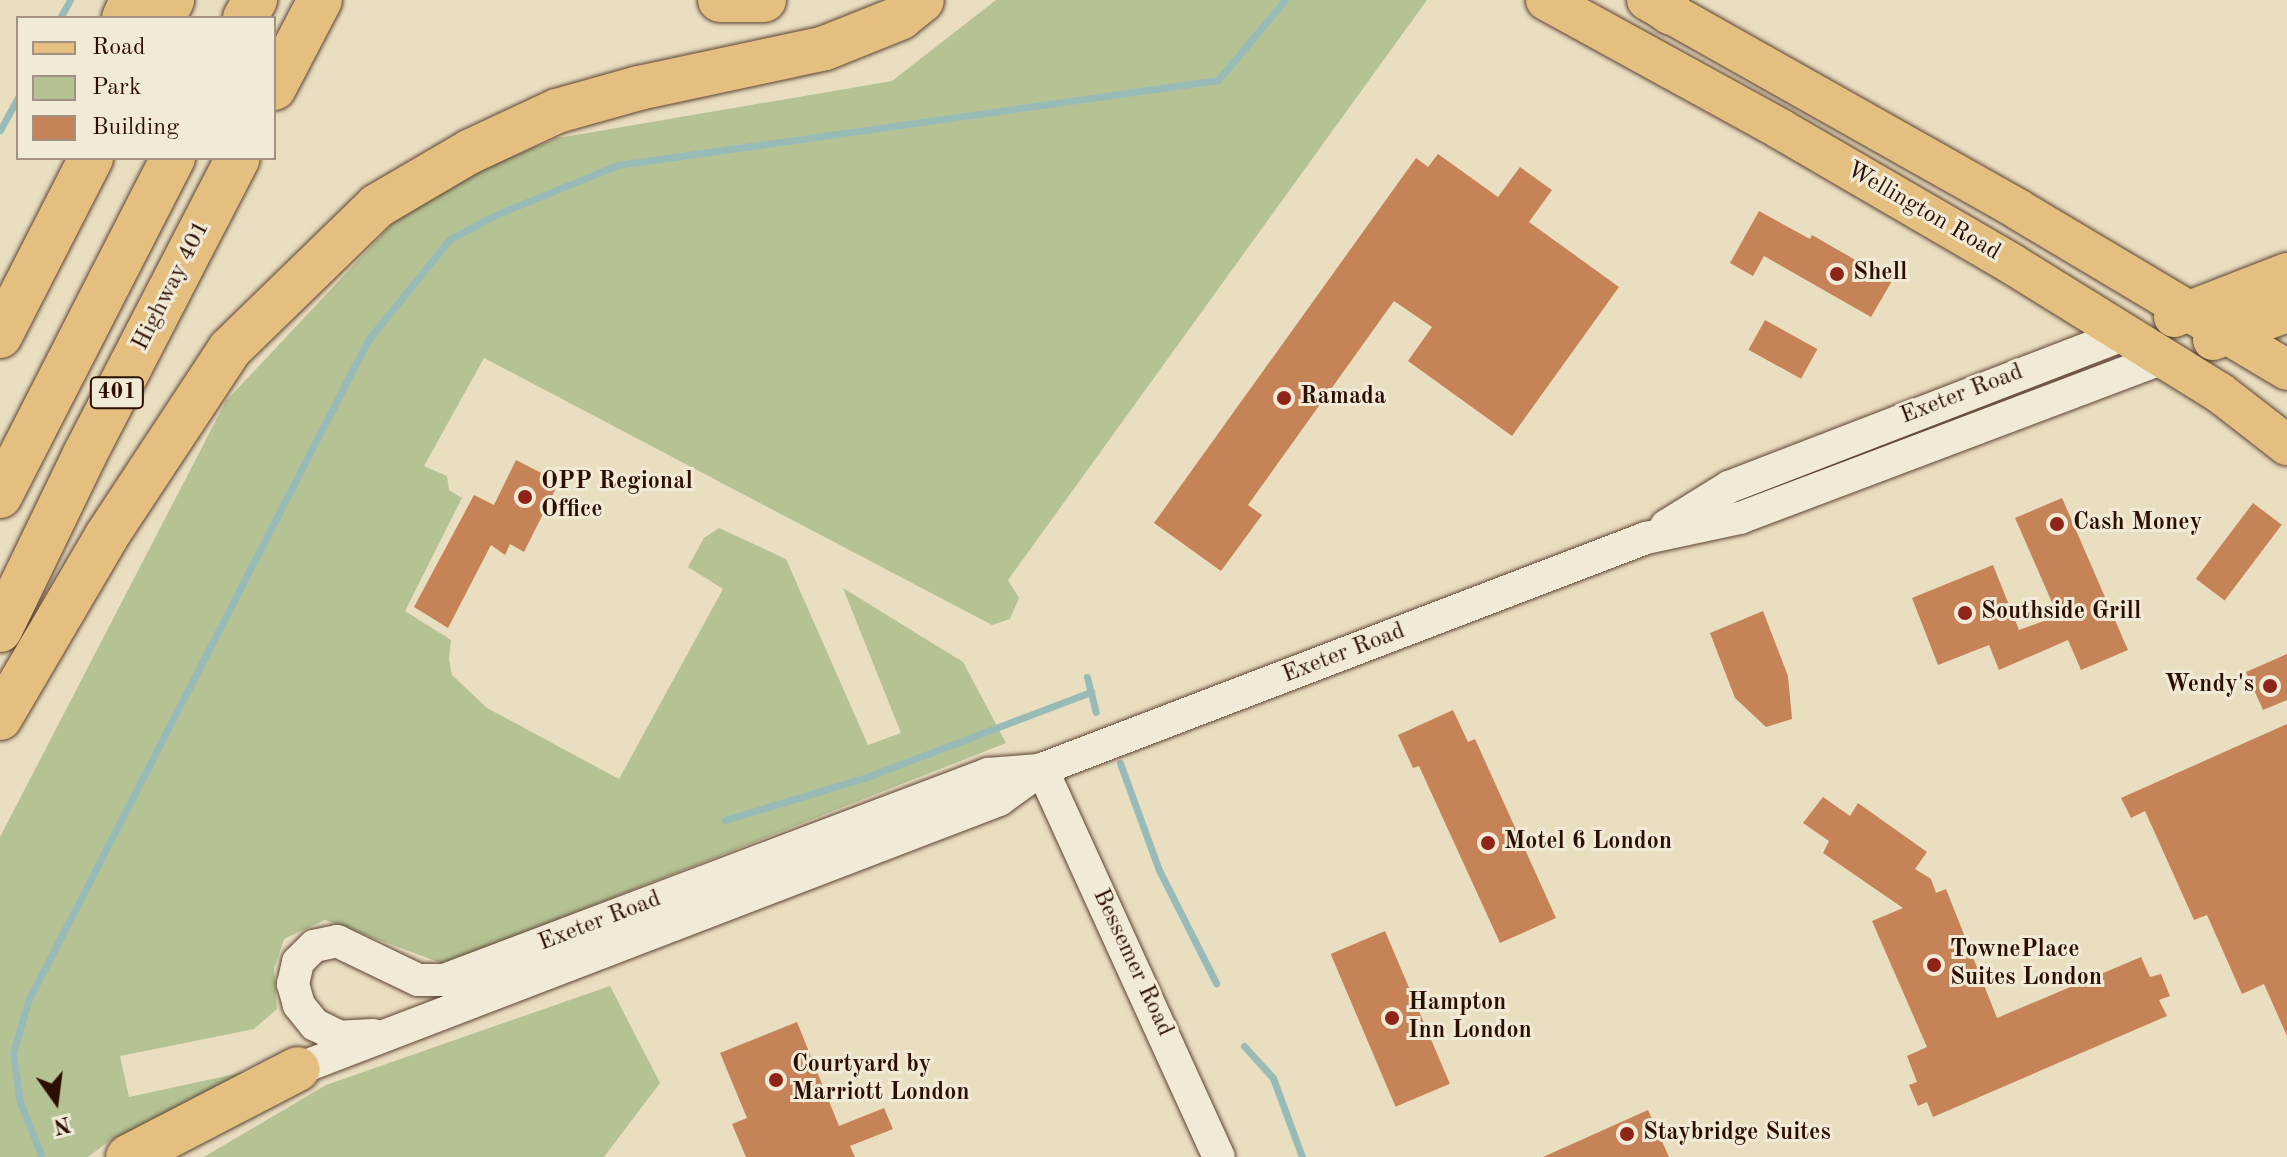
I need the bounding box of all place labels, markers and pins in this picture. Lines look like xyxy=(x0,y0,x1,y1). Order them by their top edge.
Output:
place label: Shell xyxy=(1853,260,1907,288)
marker: Shell xyxy=(1828,265,1846,283)
place label: Ramada xyxy=(1300,384,1386,412)
marker: Ramada xyxy=(1275,389,1293,407)
place label: OPP Regional Office xyxy=(541,469,693,525)
marker: OPP Regional Office xyxy=(516,488,534,506)
place label: Cash Money xyxy=(2073,510,2202,538)
marker: Cash Money xyxy=(2048,515,2066,533)
place label: Southside Grill xyxy=(1981,599,2141,627)
marker: Southside Grill xyxy=(1956,604,1974,622)
place label: Wendy's xyxy=(2164,672,2254,700)
marker: Wendy's xyxy=(2261,677,2279,695)
place label: Motel 6 London xyxy=(1504,829,1672,857)
marker: Motel 6 London xyxy=(1479,834,1497,852)
place label: TownePlace Suites London xyxy=(1950,937,2102,993)
marker: TownePlace Suites London xyxy=(1925,956,1943,974)
place label: Hampton Inn London xyxy=(1408,990,1532,1046)
marker: Hampton Inn London xyxy=(1383,1009,1401,1027)
place label: Courtyard by Marriott London xyxy=(792,1052,970,1108)
marker: Courtyard by Marriott London xyxy=(767,1071,785,1089)
place label: Staybridge Suites xyxy=(1643,1120,1831,1148)
marker: Staybridge Suites xyxy=(1618,1125,1636,1143)

